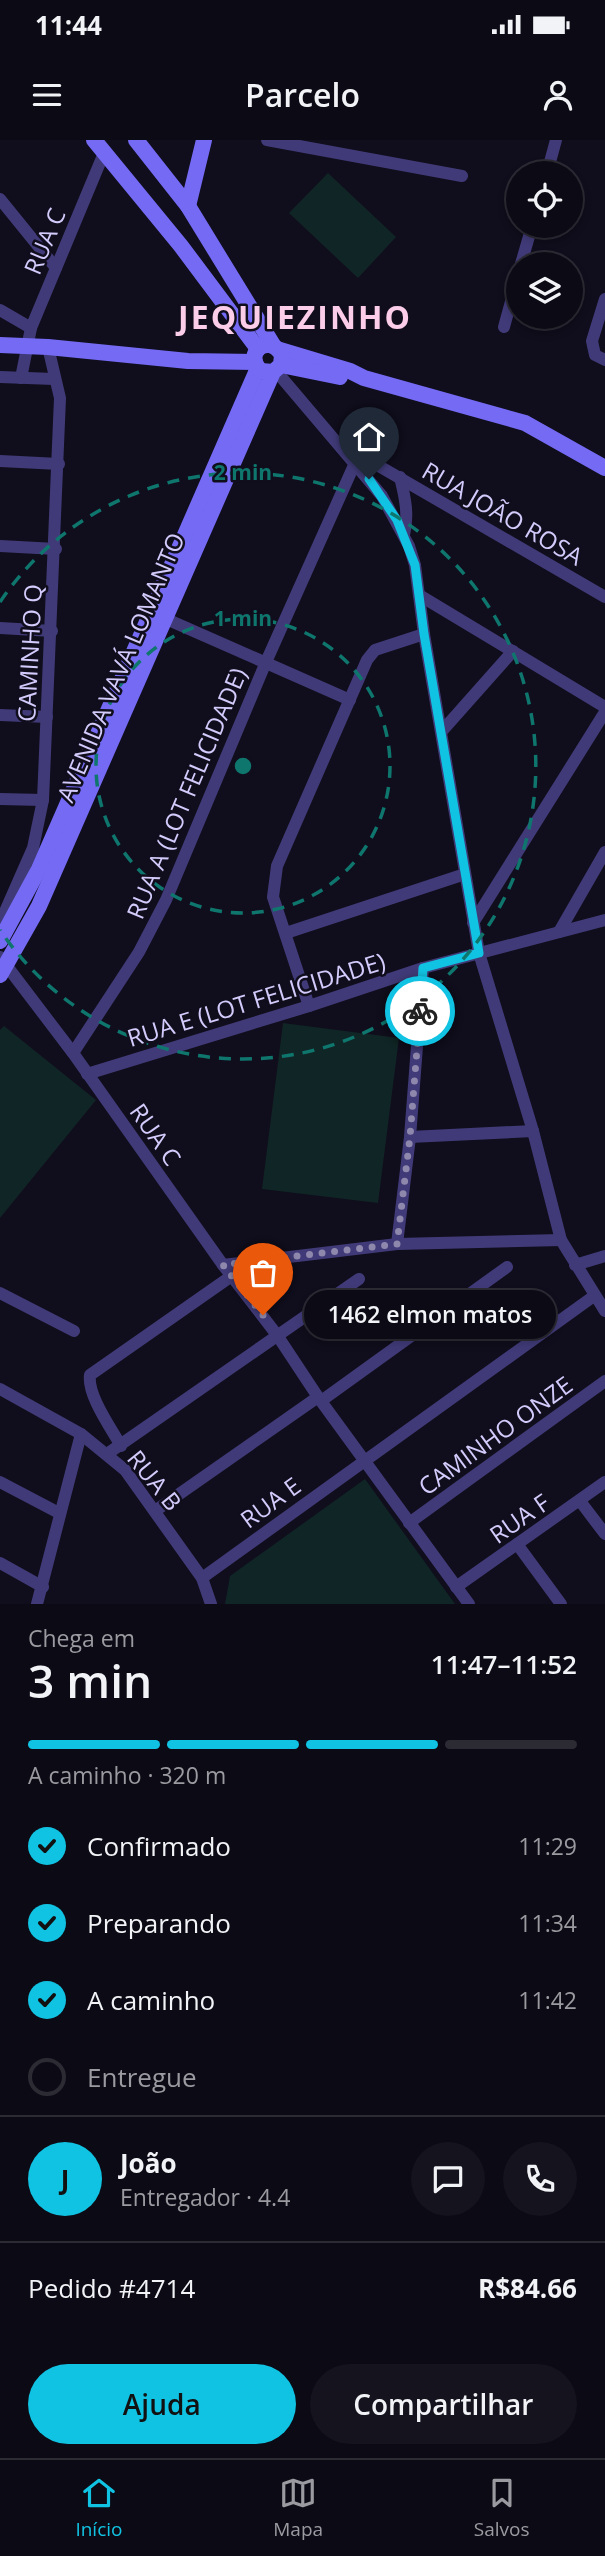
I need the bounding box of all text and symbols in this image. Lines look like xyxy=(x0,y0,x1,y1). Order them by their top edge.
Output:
text: 11:44 xyxy=(35,7,102,43)
text: Parcelo xyxy=(245,73,360,116)
icon: menu xyxy=(28,76,66,114)
icon: person xyxy=(539,76,577,114)
map controls xyxy=(506,161,583,329)
button: locate xyxy=(506,161,583,238)
street label: RUA C xyxy=(15,203,73,279)
button: layers xyxy=(506,252,583,329)
district label: JEQUIEZINHO xyxy=(175,295,412,338)
pin xyxy=(339,407,399,479)
icon: home xyxy=(350,418,388,456)
street label: RUA JOÃO ROSA xyxy=(416,454,590,573)
text: 2 min xyxy=(214,458,272,486)
street label: AVENIDA VAVÁ LOMANTO xyxy=(48,527,192,807)
street label: CAMINHO Q xyxy=(9,583,49,723)
text: 1 min xyxy=(214,604,272,632)
street label: RUA A (LOT FELICIDADE) xyxy=(118,662,254,924)
centre of rings xyxy=(231,754,255,778)
street label: RUA E (LOT FELICIDADE) xyxy=(123,944,389,1054)
courier xyxy=(385,976,455,1046)
icon: bike xyxy=(401,992,439,1030)
street label: RUA C xyxy=(123,1096,189,1172)
pin xyxy=(233,1243,293,1315)
icon: bag xyxy=(244,1254,282,1292)
callout: 1462 elmon matos xyxy=(305,1290,557,1340)
text: 1462 elmon matos xyxy=(328,1298,532,1330)
street label: CAMINHO ONZE xyxy=(411,1368,579,1502)
street label: RUA B xyxy=(120,1443,190,1517)
street label: RUA E xyxy=(233,1469,307,1535)
street label: RUA F xyxy=(482,1486,556,1550)
text: Chega em xyxy=(28,1622,135,1654)
text: 11:47–11:52 xyxy=(431,1646,577,1682)
text: 3 min xyxy=(28,1649,152,1711)
text: A caminho · 320 m xyxy=(28,1759,226,1791)
icon: check xyxy=(28,1827,66,1865)
text: Confirmado xyxy=(87,1828,231,1864)
text: 11:29 xyxy=(518,1830,577,1862)
icon: check xyxy=(28,1904,66,1942)
text: Preparando xyxy=(87,1905,231,1941)
text: 11:34 xyxy=(518,1907,577,1939)
icon: check xyxy=(28,1981,66,2019)
text: A caminho xyxy=(87,1982,215,2018)
text: 11:42 xyxy=(518,1984,577,2016)
text: Entregue xyxy=(87,2059,197,2095)
button: chat xyxy=(411,2142,485,2216)
button: phone xyxy=(503,2142,577,2216)
text: João xyxy=(120,2145,177,2181)
text: J xyxy=(61,2161,69,2197)
text: Entregador · 4.4 xyxy=(120,2181,290,2213)
text: Pedido #4714 xyxy=(28,2270,195,2306)
text: R$84.66 xyxy=(478,2270,577,2306)
button: Ajuda xyxy=(28,2364,296,2444)
button: Compartilhar xyxy=(310,2364,577,2444)
tab: Início xyxy=(75,2474,122,2542)
tab: Mapa xyxy=(273,2474,323,2542)
tab: Salvos xyxy=(474,2474,530,2542)

